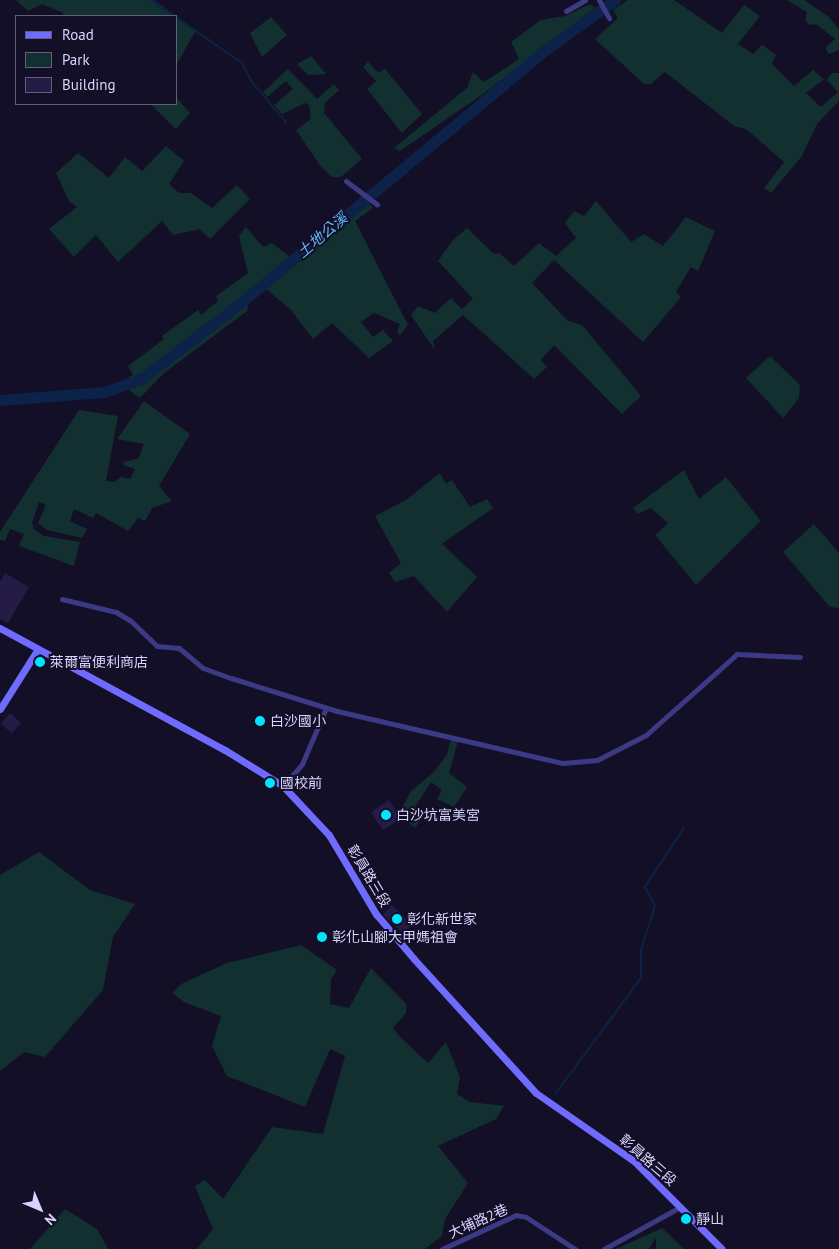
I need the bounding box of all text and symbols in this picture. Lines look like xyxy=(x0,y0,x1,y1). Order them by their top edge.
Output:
legend xyxy=(15,15,178,105)
text: Road xyxy=(62,25,94,44)
text: Park xyxy=(62,50,90,69)
text: Building xyxy=(62,75,116,94)
water label: 土地公溪 xyxy=(293,209,351,261)
place label: 萊爾富便利商店 xyxy=(50,654,148,670)
marker: 萊爾富便利商店 xyxy=(34,656,46,668)
place label: 白沙國小 xyxy=(270,713,326,729)
marker: 白沙國小 xyxy=(254,715,266,727)
place label: 國校前 xyxy=(280,775,322,791)
marker: 國校前 xyxy=(264,777,276,789)
place label: 白沙坑富美宮 xyxy=(396,807,480,823)
marker: 白沙坑富美宮 xyxy=(380,809,392,821)
street label: 彰員路三段 xyxy=(344,842,394,910)
place label: 彰化新世家 xyxy=(407,911,477,927)
marker: 彰化新世家 xyxy=(391,913,403,925)
place label: 彰化山腳大甲媽祖會 xyxy=(332,929,458,945)
marker: 彰化山腳大甲媽祖會 xyxy=(316,931,328,943)
street label: 彰員路三段 xyxy=(616,1131,680,1189)
north arrow xyxy=(15,1184,65,1234)
street label: 大埔路2巷 xyxy=(446,1200,510,1242)
text: N xyxy=(41,1210,60,1229)
place label: 靜山 xyxy=(696,1211,724,1227)
marker: 靜山 xyxy=(680,1213,692,1225)

